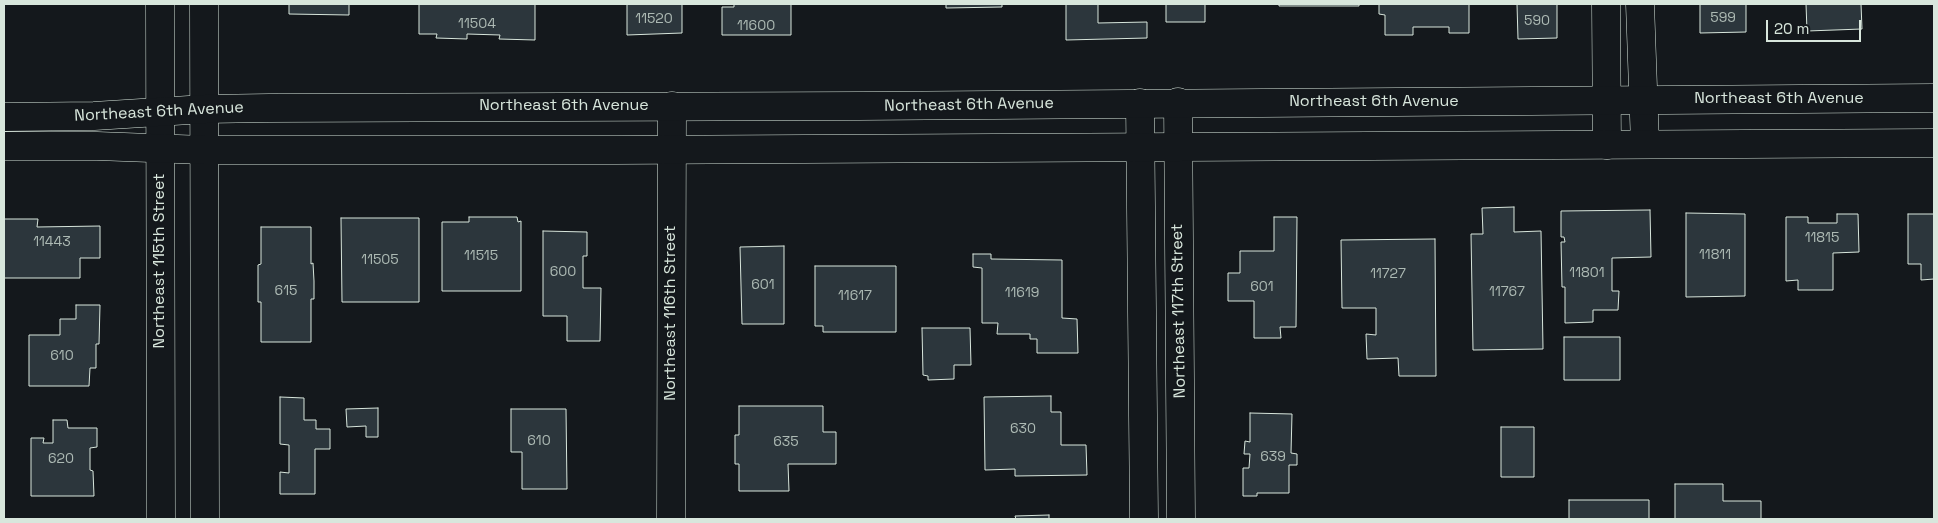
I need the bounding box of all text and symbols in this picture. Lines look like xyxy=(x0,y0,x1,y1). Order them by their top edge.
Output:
house number: 599 xyxy=(1710,10,1736,26)
scale bar xyxy=(1768,10,1863,42)
house number: 11520 xyxy=(635,11,673,27)
house number: 590 xyxy=(1524,13,1550,29)
house number: 11504 xyxy=(458,16,496,32)
house number: 11600 xyxy=(737,18,775,34)
text: 20 m xyxy=(1774,19,1809,38)
street label: Northeast 6th Avenue xyxy=(1694,89,1864,109)
street label: Northeast 6th Avenue xyxy=(1289,92,1459,112)
street label: Northeast 6th Avenue xyxy=(884,94,1054,116)
street label: Northeast 6th Avenue xyxy=(479,96,649,116)
street label: Northeast 6th Avenue xyxy=(74,98,244,126)
street label: Northeast 115th Street xyxy=(150,173,170,349)
street label: Northeast 117th Street xyxy=(1168,224,1190,398)
street label: Northeast 116th Street xyxy=(661,225,681,401)
house number: 11815 xyxy=(1805,230,1839,246)
house number: 11443 xyxy=(33,234,71,250)
house number: 11811 xyxy=(1699,247,1731,263)
house number: 11515 xyxy=(464,248,498,264)
house number: 11505 xyxy=(361,252,399,268)
house number: 600 xyxy=(550,264,576,280)
house number: 11801 xyxy=(1569,265,1605,281)
house number: 11727 xyxy=(1370,266,1406,282)
house number: 601 xyxy=(751,277,775,293)
house number: 601 xyxy=(1250,279,1274,295)
house number: 615 xyxy=(275,283,297,299)
house number: 11767 xyxy=(1489,284,1525,300)
house number: 11619 xyxy=(1005,285,1039,301)
house number: 11617 xyxy=(838,288,872,304)
house number: 610 xyxy=(50,348,74,364)
house number: 630 xyxy=(1010,421,1036,437)
house number: 610 xyxy=(527,433,551,449)
house number: 635 xyxy=(773,434,799,450)
house number: 639 xyxy=(1260,449,1286,465)
house number: 620 xyxy=(48,451,74,467)

